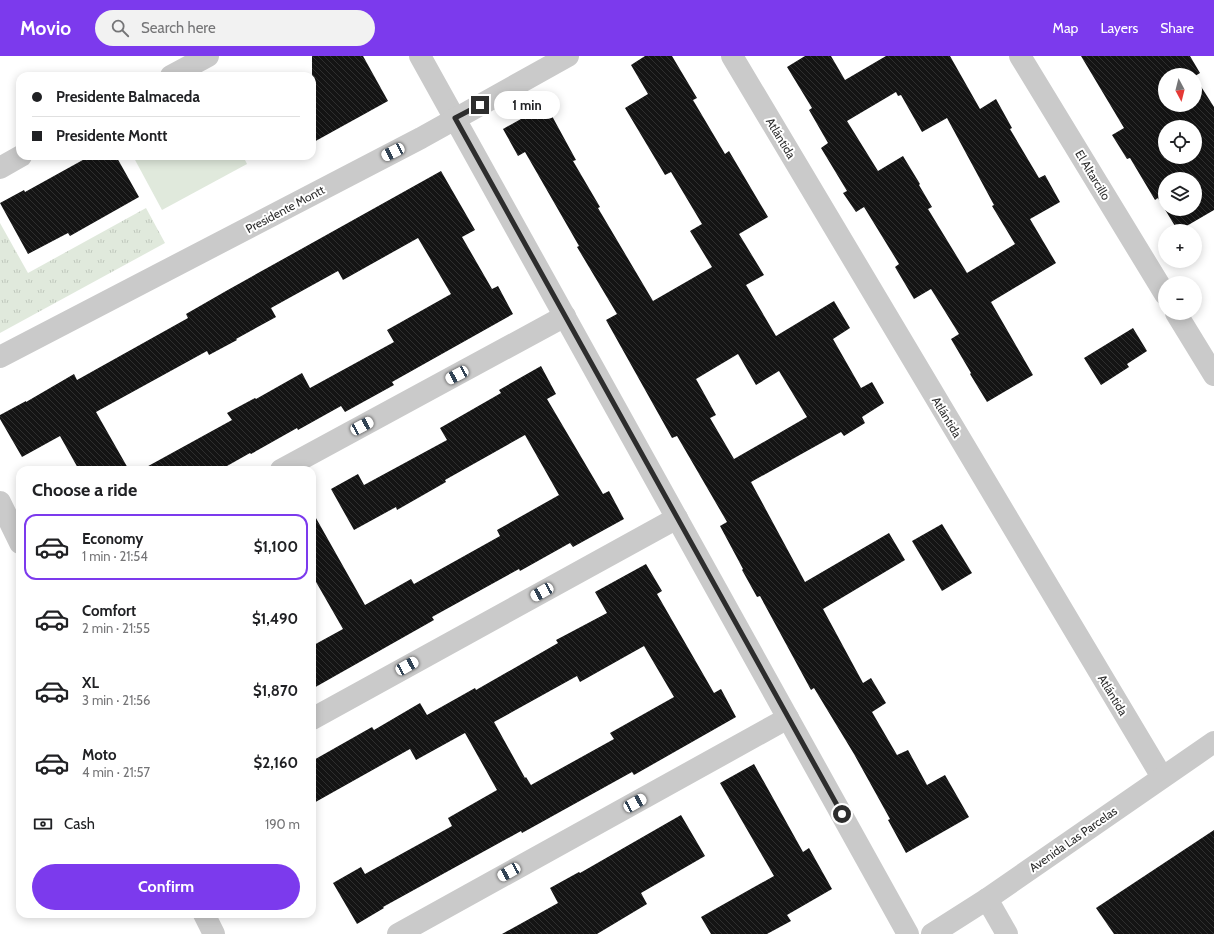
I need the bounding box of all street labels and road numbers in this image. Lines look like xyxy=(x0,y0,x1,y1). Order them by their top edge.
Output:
street label: Atlántida xyxy=(763,115,799,161)
street label: El Altarcillo xyxy=(1072,147,1114,203)
street label: Presidente Montt xyxy=(243,182,327,236)
street label: Atlántida xyxy=(929,394,965,440)
street label: Atlántida xyxy=(1095,672,1131,718)
street label: Avenida Las Parcelas xyxy=(1026,803,1120,875)

